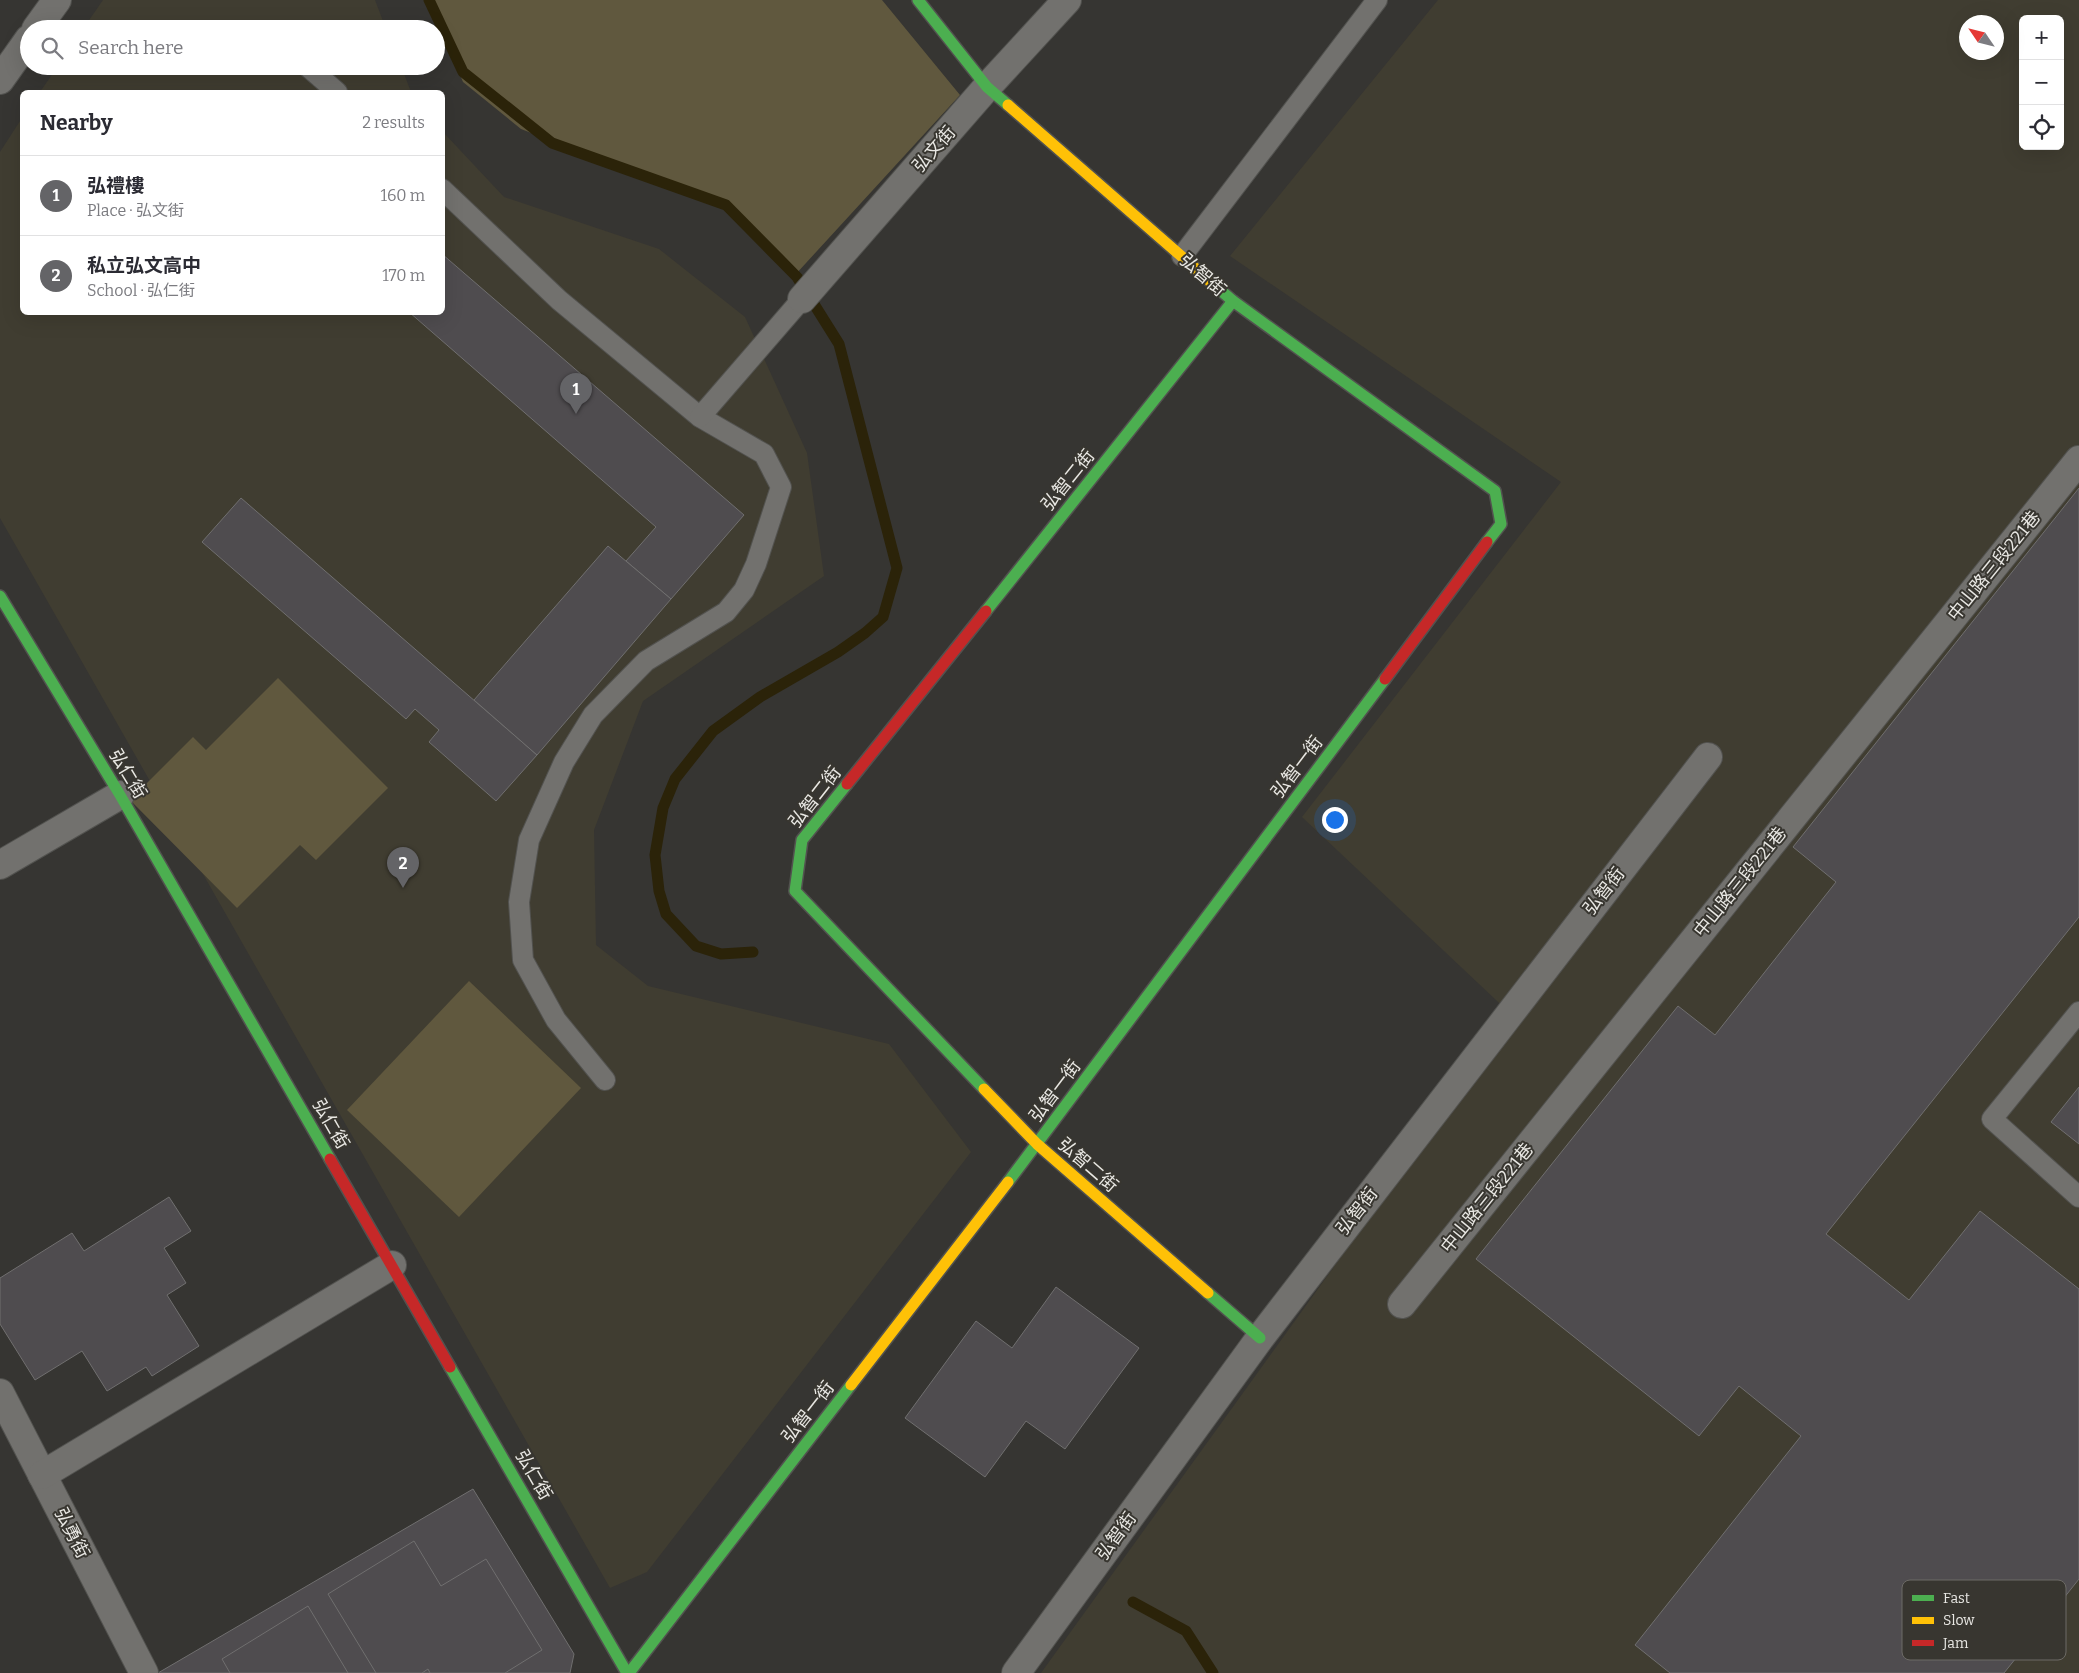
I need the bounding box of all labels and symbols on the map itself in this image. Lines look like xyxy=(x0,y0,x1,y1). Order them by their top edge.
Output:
north arrow xyxy=(1959,15,2004,60)
street label: 弘文街 xyxy=(908,121,960,177)
street label: 弘智街 xyxy=(1175,249,1231,301)
pin: 1 xyxy=(560,373,592,414)
street label: 弘智二街 xyxy=(1037,445,1099,515)
street label: 中山路三段221巷 xyxy=(1943,507,2045,625)
street label: 弘智一街 xyxy=(1267,732,1327,802)
street label: 弘仁街 xyxy=(105,745,151,803)
street label: 弘智二街 xyxy=(784,762,846,832)
your location xyxy=(1322,807,1348,833)
street label: 中山路三段221巷 xyxy=(1689,823,1791,941)
pin: 2 xyxy=(387,847,419,888)
street label: 弘智街 xyxy=(1579,863,1629,919)
street label: 弘智一街 xyxy=(1025,1056,1085,1126)
street label: 弘仁街 xyxy=(308,1095,354,1153)
street label: 弘智二街 xyxy=(1054,1133,1122,1197)
street label: 中山路三段221巷 xyxy=(1436,1139,1538,1257)
street label: 弘智街 xyxy=(1332,1183,1382,1239)
street label: 弘智一街 xyxy=(777,1377,839,1447)
street label: 弘仁街 xyxy=(511,1446,557,1504)
street label: 弘勇街 xyxy=(50,1504,94,1562)
street label: 弘智街 xyxy=(1091,1508,1141,1564)
legend xyxy=(1902,1580,2066,1660)
text: Fast xyxy=(1943,1590,1970,1607)
text: Slow xyxy=(1943,1612,1975,1629)
text: Jam xyxy=(1942,1635,1969,1652)

